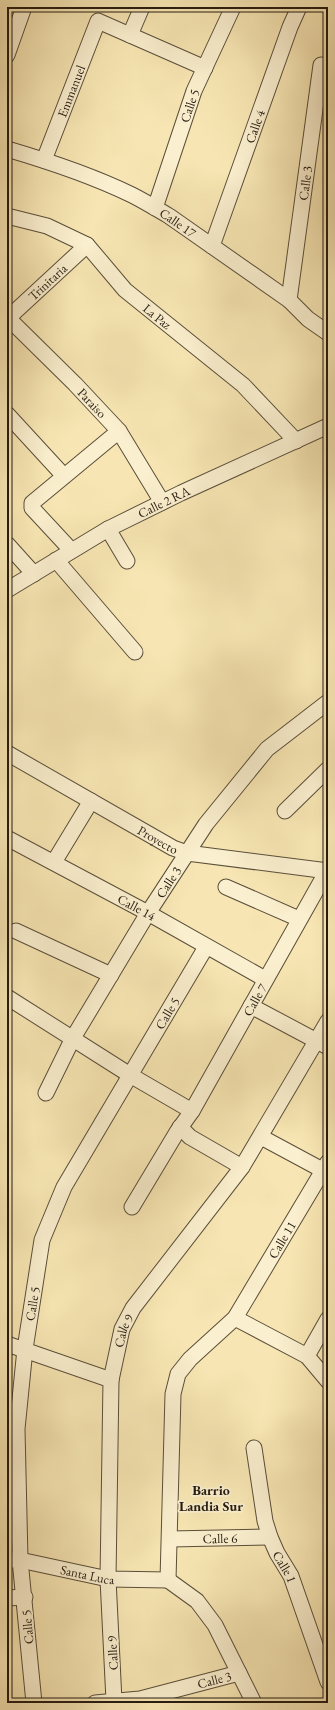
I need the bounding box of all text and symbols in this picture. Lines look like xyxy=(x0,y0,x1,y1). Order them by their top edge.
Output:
street label: Emmanuel xyxy=(53,63,89,120)
street label: Calle 5 xyxy=(176,87,203,125)
street label: Calle 4 xyxy=(241,107,269,146)
street label: Calle 3 xyxy=(295,165,316,201)
street label: Calle 17 xyxy=(156,204,200,242)
street label: Trinitaria xyxy=(25,259,71,304)
street label: La Paz xyxy=(139,300,175,333)
street label: Paraiso xyxy=(74,384,110,422)
street label: Calle 2 RA xyxy=(135,482,193,522)
street label: Proyecto xyxy=(135,822,180,858)
street label: Calle 3 xyxy=(152,863,185,901)
street label: Calle 14 xyxy=(115,890,159,925)
street label: Calle 7 xyxy=(239,980,271,1019)
street label: Calle 5 xyxy=(151,994,184,1032)
street label: Calle 11 xyxy=(264,1218,300,1262)
street label: Calle 5 xyxy=(21,1285,44,1322)
street label: Calle 9 xyxy=(110,1310,138,1349)
district label: Barrio Landia Sur xyxy=(179,1481,243,1515)
street label: Calle 6 xyxy=(203,1530,237,1547)
street label: Calle 1 xyxy=(269,1548,301,1585)
street label: Santa Luca xyxy=(59,1561,115,1588)
street label: Calle 5 xyxy=(18,1609,37,1645)
street label: Calle 9 xyxy=(103,1635,122,1671)
street label: Calle 3 xyxy=(196,1667,233,1693)

